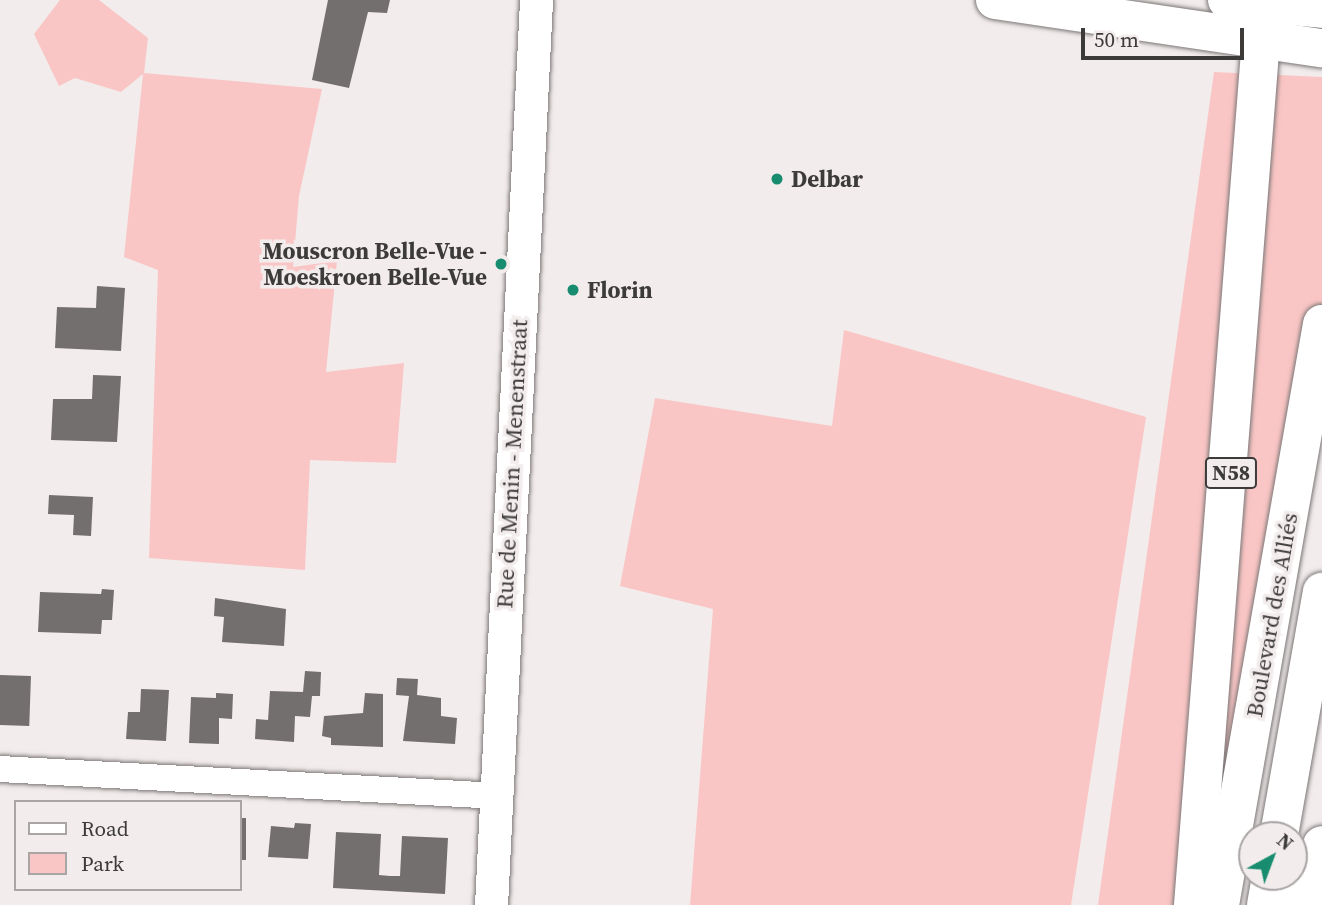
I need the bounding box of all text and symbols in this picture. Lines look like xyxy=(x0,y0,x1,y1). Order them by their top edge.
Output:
scale bar xyxy=(1084,14,1247,58)
text: 50 m xyxy=(1094,25,1139,54)
place label: Delbar xyxy=(791,165,863,193)
marker: Delbar xyxy=(769,171,785,187)
place label: Mouscron Belle-Vue - Moeskroen Belle-Vue xyxy=(263,237,487,291)
marker: Mouscron Belle-Vue - Moeskroen Belle-Vue xyxy=(493,256,509,272)
place label: Florin xyxy=(587,276,653,304)
marker: Florin xyxy=(565,282,581,298)
street label: Rue de Menin - Menenstraat xyxy=(491,319,533,609)
road number: N58 xyxy=(1205,456,1257,490)
street label: Boulevard des Alliés xyxy=(1240,511,1304,719)
legend xyxy=(14,800,242,891)
text: Road xyxy=(81,814,129,843)
north arrow xyxy=(1238,821,1308,891)
text: N xyxy=(1272,827,1299,856)
text: Park xyxy=(81,849,124,878)

